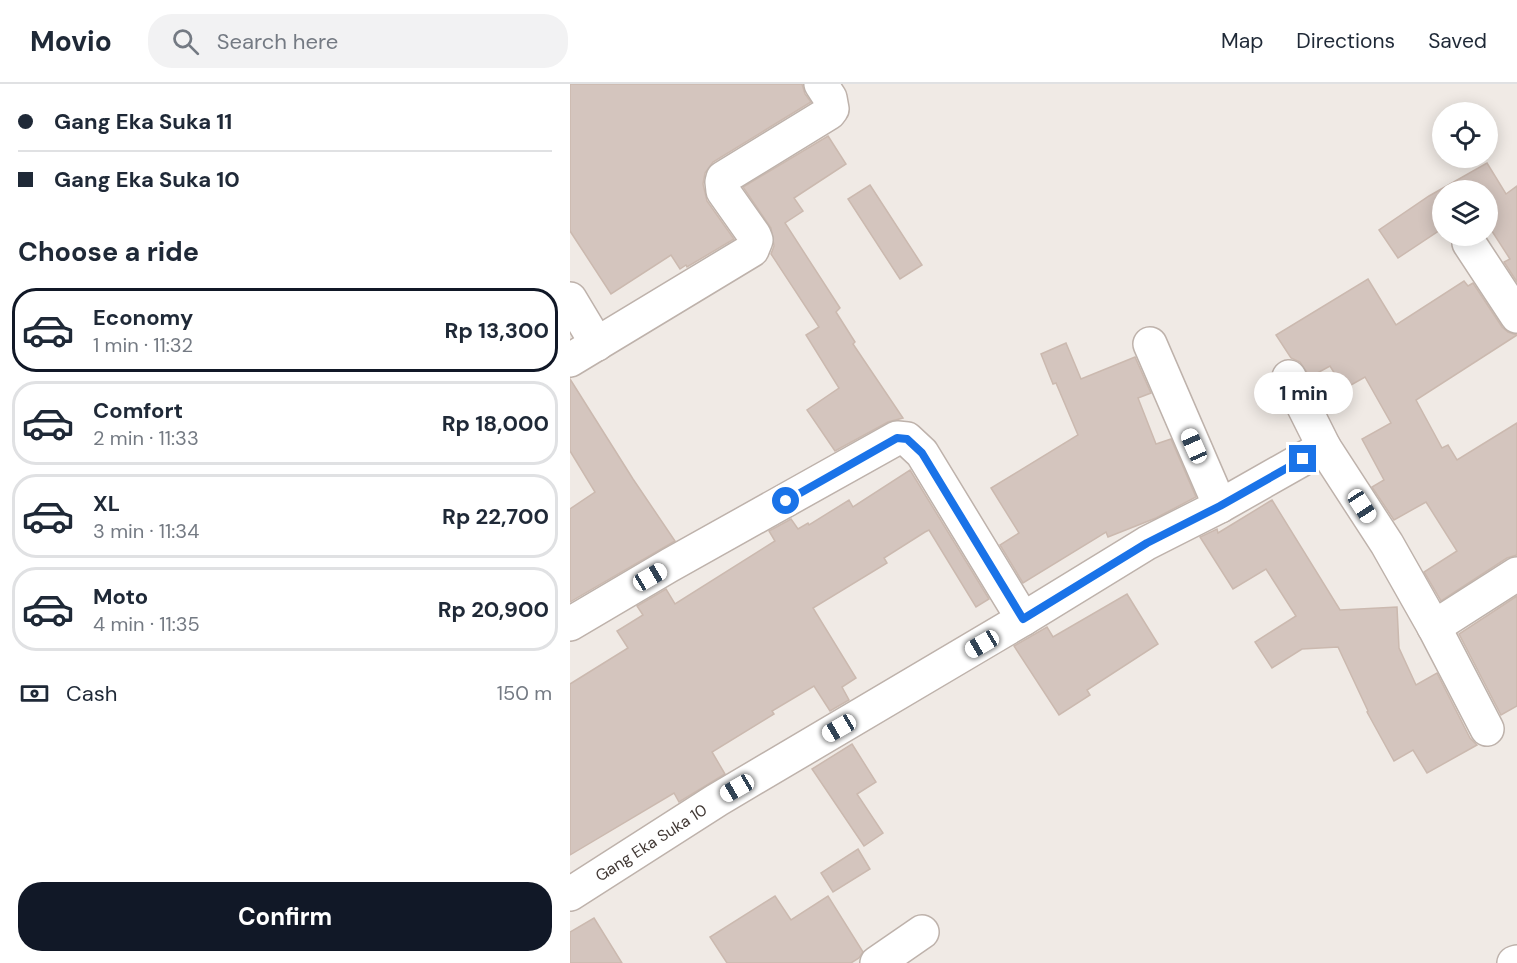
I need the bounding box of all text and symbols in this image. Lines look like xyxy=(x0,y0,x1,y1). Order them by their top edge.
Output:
search box xyxy=(148,14,568,68)
text: Movio xyxy=(30,23,112,60)
icon: search xyxy=(169,25,202,58)
text: Search here xyxy=(217,27,338,56)
text: Map xyxy=(1221,27,1263,55)
text: Directions xyxy=(1296,27,1395,55)
text: Saved xyxy=(1428,27,1487,55)
map controls xyxy=(1432,102,1498,246)
button: locate xyxy=(1432,102,1498,168)
text: Gang Eka Suka 11 xyxy=(54,107,232,136)
text: Gang Eka Suka 10 xyxy=(54,165,240,194)
button: layers xyxy=(1432,180,1498,246)
text: Choose a ride xyxy=(18,234,199,269)
icon: car xyxy=(21,303,75,357)
text: Economy xyxy=(93,303,193,332)
text: Rp 13,300 xyxy=(445,316,549,345)
text: 1 min · 11:32 xyxy=(93,332,193,358)
callout: 1 min xyxy=(1254,372,1353,414)
text: 1 min xyxy=(1279,380,1328,406)
icon: car xyxy=(21,396,75,450)
text: Comfort xyxy=(93,396,183,425)
text: Rp 18,000 xyxy=(442,409,549,438)
text: 2 min · 11:33 xyxy=(93,425,199,451)
car xyxy=(1178,426,1210,466)
route end xyxy=(1289,445,1316,472)
car xyxy=(1345,486,1379,526)
route start xyxy=(772,487,799,514)
icon: car xyxy=(21,489,75,543)
text: XL xyxy=(93,489,120,518)
text: Rp 22,700 xyxy=(442,502,549,531)
text: 3 min · 11:34 xyxy=(93,518,199,544)
car xyxy=(630,560,670,594)
icon: car xyxy=(21,582,75,636)
text: Moto xyxy=(93,582,148,611)
text: Rp 20,900 xyxy=(438,595,549,624)
text: 4 min · 11:35 xyxy=(93,611,200,637)
car xyxy=(962,627,1002,661)
icon: cash xyxy=(18,677,51,710)
text: Cash xyxy=(66,679,117,708)
text: 150 m xyxy=(497,680,552,706)
car xyxy=(819,711,859,745)
car xyxy=(717,771,757,805)
street label: Gang Eka Suka 10 xyxy=(591,799,711,886)
button: Confirm xyxy=(18,882,552,951)

